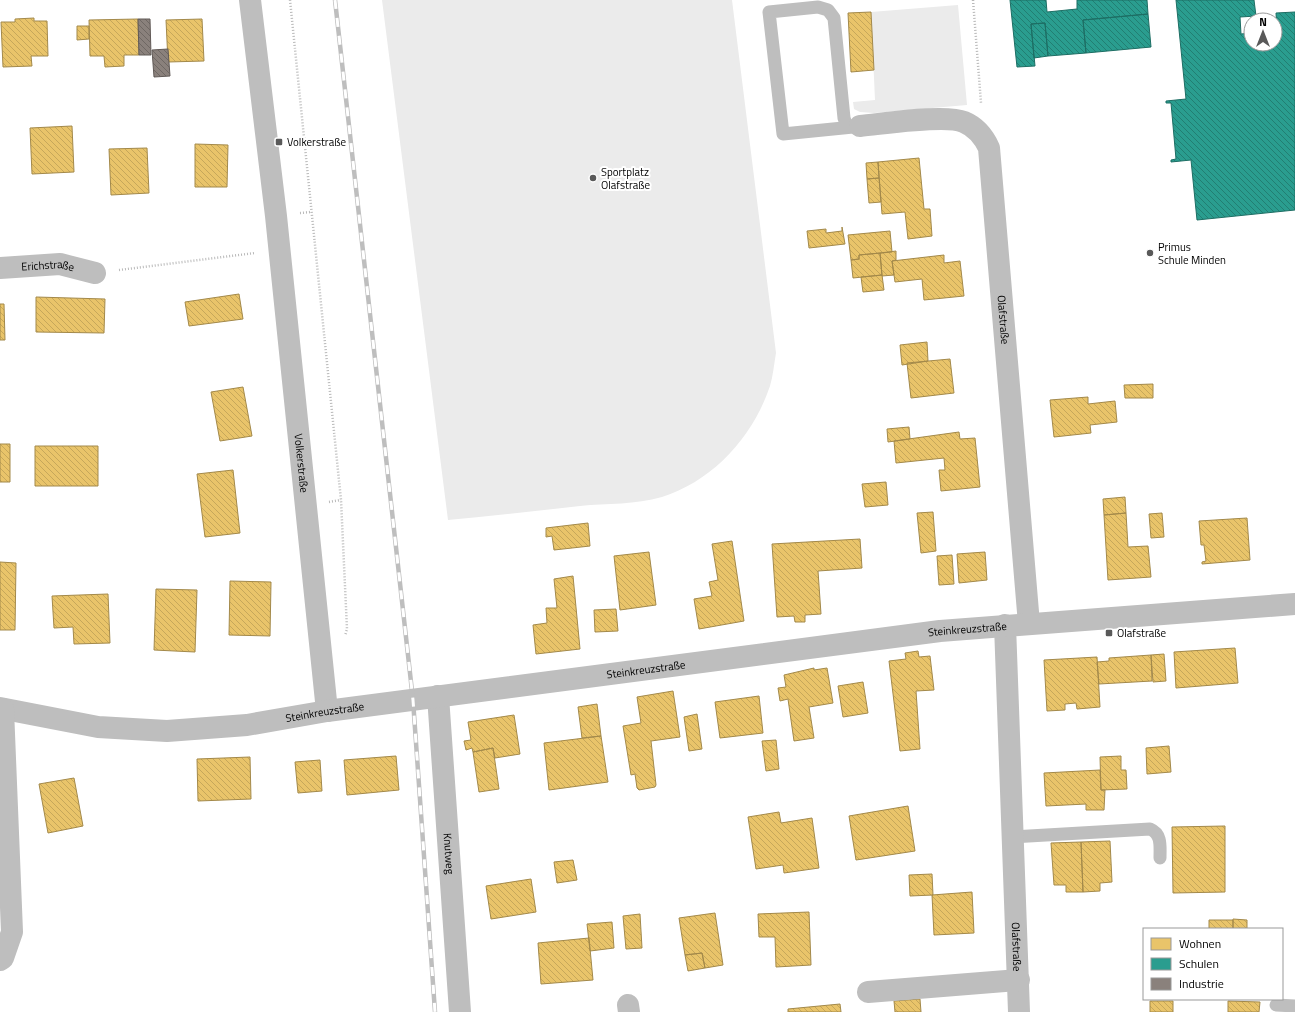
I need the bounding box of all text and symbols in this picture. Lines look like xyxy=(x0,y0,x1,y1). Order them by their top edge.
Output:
north arrow xyxy=(1243,12,1283,52)
text: N xyxy=(1259,14,1267,30)
place label: Volkerstraße xyxy=(287,134,346,150)
marker: Volkerstraße xyxy=(274,137,284,147)
place label: Sportplatz Olafstraße xyxy=(601,164,651,193)
marker: Sportplatz Olafstraße xyxy=(588,173,598,183)
place label: Primus Schule Minden xyxy=(1158,239,1226,268)
marker: Primus Schule Minden xyxy=(1145,248,1155,258)
street label: Erichstraße xyxy=(21,256,76,275)
street label: Olafstraße xyxy=(993,295,1014,345)
street label: Volkerstraße xyxy=(290,433,312,494)
street label: Steinkreuzstraße xyxy=(927,618,1008,641)
place label: Olafstraße xyxy=(1117,625,1167,641)
marker: Olafstraße xyxy=(1104,628,1114,638)
street label: Steinkreuzstraße xyxy=(606,656,687,682)
street label: Steinkreuzstraße xyxy=(284,698,365,726)
street label: Knutweg xyxy=(440,832,458,875)
street label: Olafstraße xyxy=(1008,922,1026,972)
legend xyxy=(1143,928,1283,1000)
text: Wohnen xyxy=(1179,934,1221,953)
text: Schulen xyxy=(1179,954,1219,973)
text: Industrie xyxy=(1179,974,1224,993)

